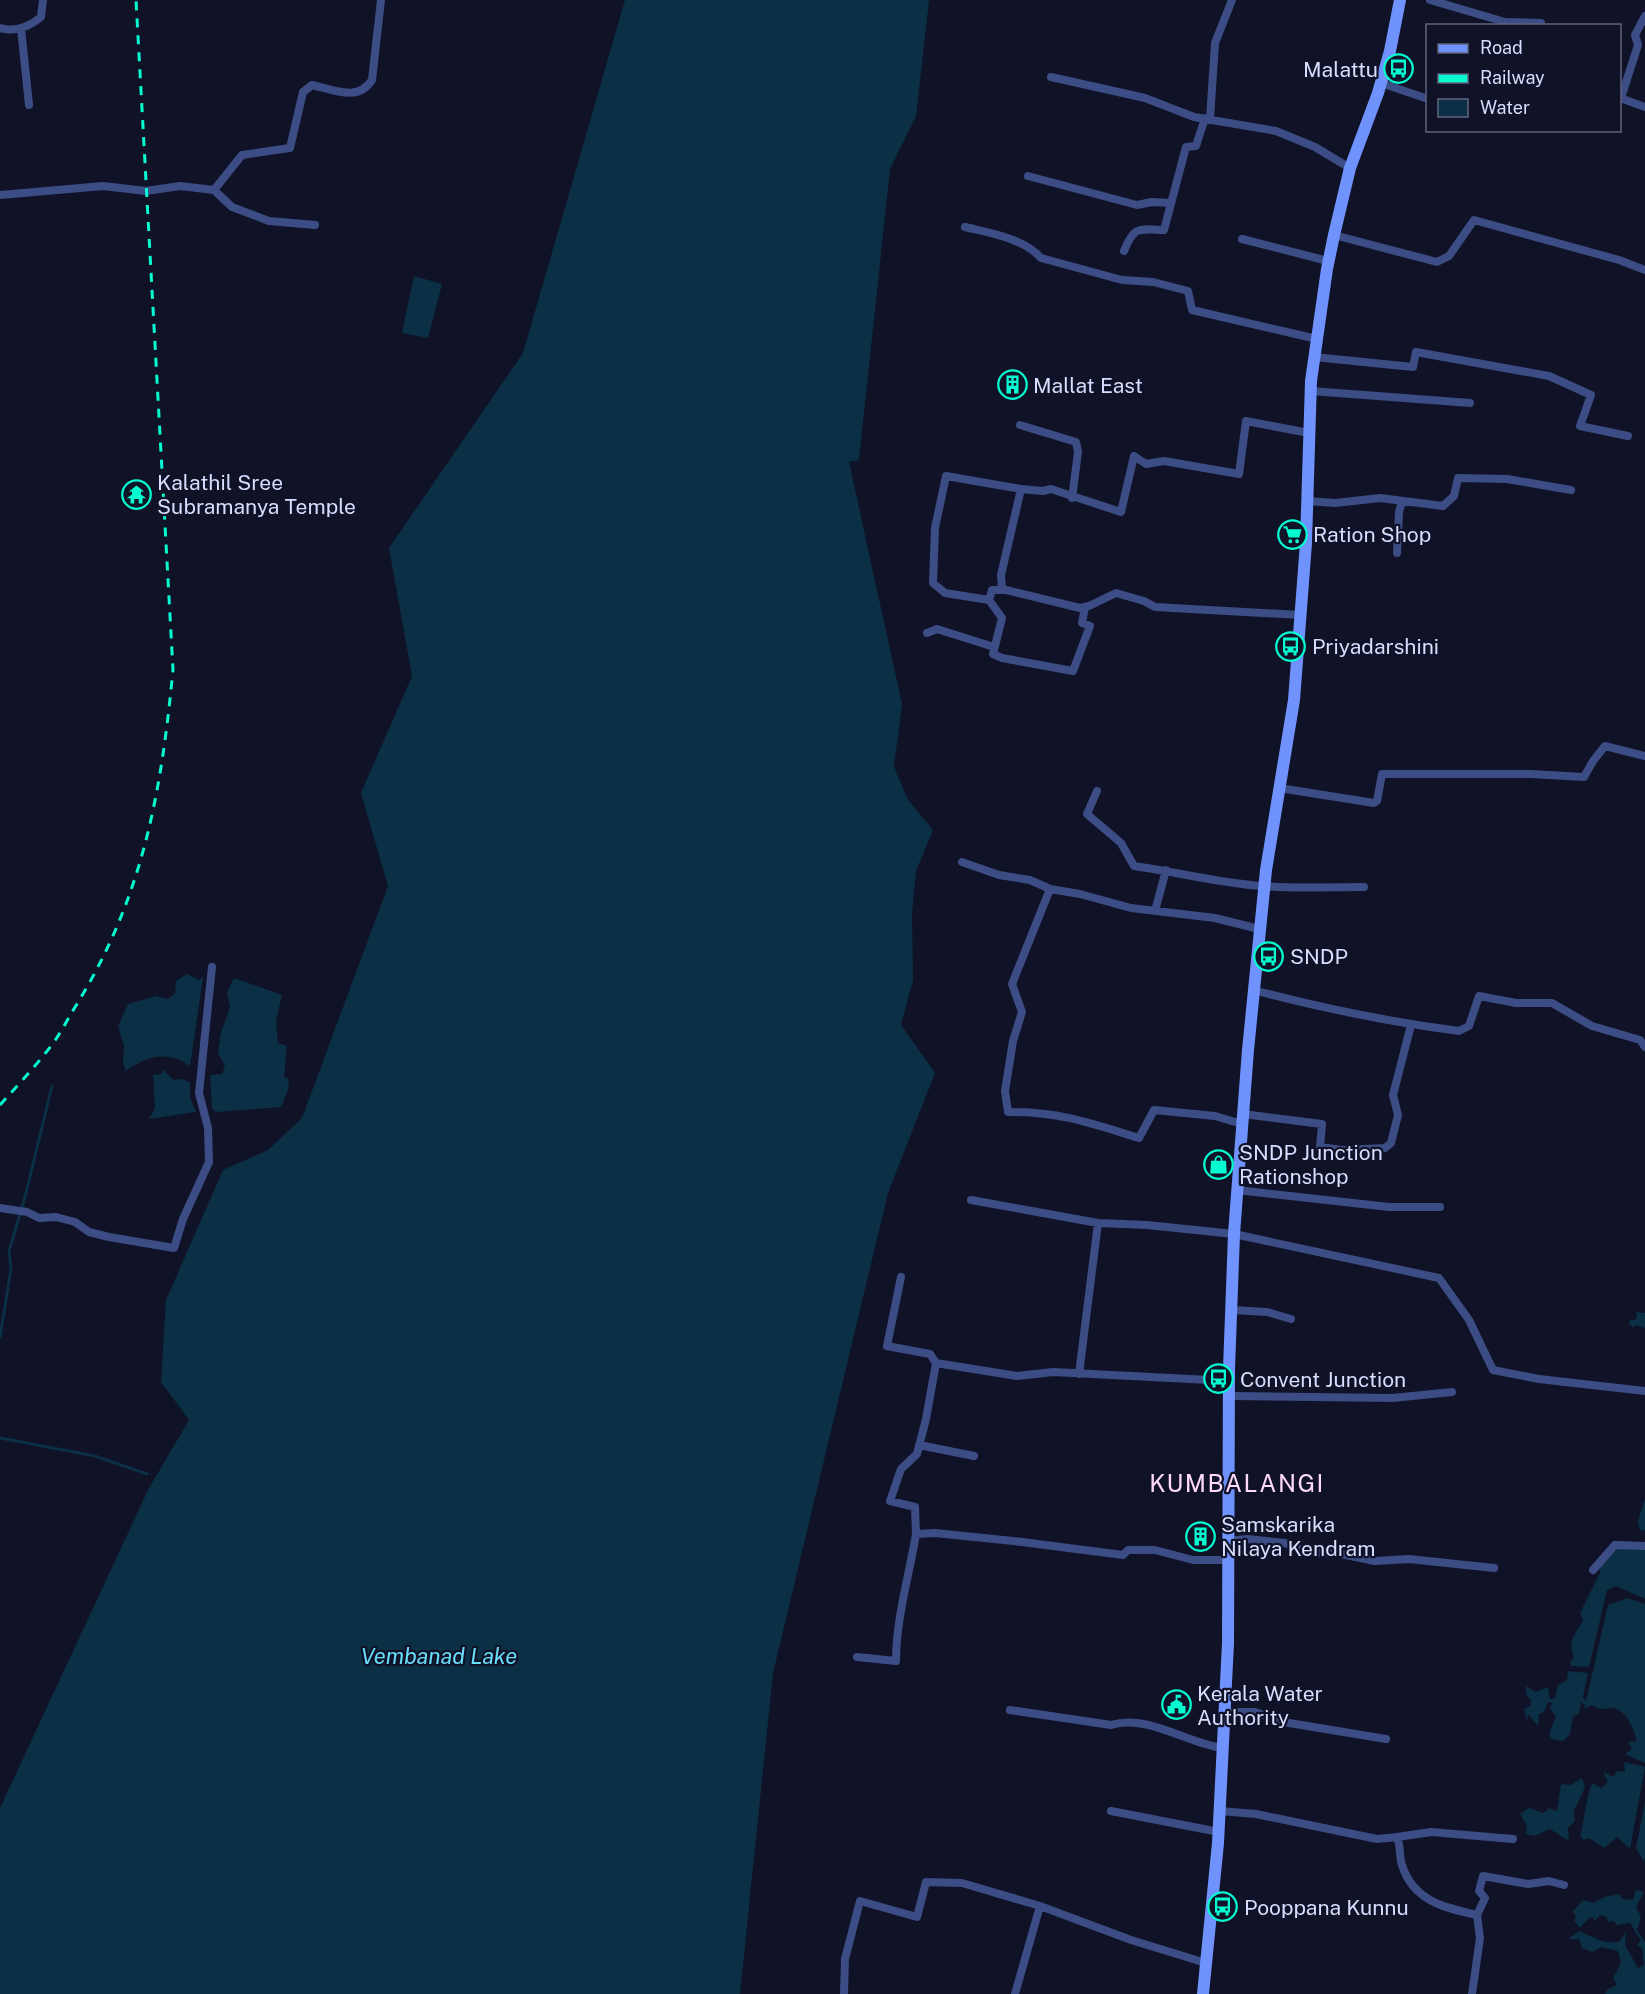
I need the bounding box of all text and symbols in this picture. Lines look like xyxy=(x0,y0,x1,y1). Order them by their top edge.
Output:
legend xyxy=(1426,24,1621,132)
text: Road xyxy=(1480,37,1523,58)
bus stop icon: Malattu xyxy=(1383,53,1415,85)
place label: Malattu xyxy=(1303,57,1378,82)
text: Railway xyxy=(1480,67,1545,88)
text: Water xyxy=(1480,97,1530,118)
building icon: Mallat East xyxy=(996,369,1028,401)
place label: Mallat East xyxy=(1033,373,1143,398)
place label: Kalathil Sree Subramanya Temple xyxy=(157,470,356,519)
temple icon: Kalathil Sree Subramanya Temple xyxy=(120,478,152,510)
supermarket icon: Ration Shop xyxy=(1276,518,1308,550)
place label: Ration Shop xyxy=(1313,522,1431,547)
bus stop icon: Priyadarshini xyxy=(1275,630,1307,662)
place label: Priyadarshini xyxy=(1312,634,1439,659)
bus stop icon: SNDP xyxy=(1253,940,1285,972)
place label: SNDP xyxy=(1290,944,1348,969)
place label: SNDP Junction Rationshop xyxy=(1239,1140,1383,1189)
shop icon: SNDP Junction Rationshop xyxy=(1202,1148,1234,1180)
bus stop icon: Convent Junction xyxy=(1203,1363,1235,1395)
place label: Convent Junction xyxy=(1240,1367,1406,1392)
district label: KUMBALANGI xyxy=(1149,1469,1325,1497)
place label: Samskarika Nilaya Kendram xyxy=(1221,1512,1375,1561)
building icon: Samskarika Nilaya Kendram xyxy=(1184,1520,1216,1552)
water label: Vembanad Lake xyxy=(361,1643,517,1669)
place label: Kerala Water Authority xyxy=(1197,1681,1323,1730)
public building icon: Kerala Water Authority xyxy=(1160,1689,1192,1721)
bus stop icon: Pooppana Kunnu xyxy=(1207,1891,1239,1923)
place label: Pooppana Kunnu xyxy=(1244,1895,1409,1920)

